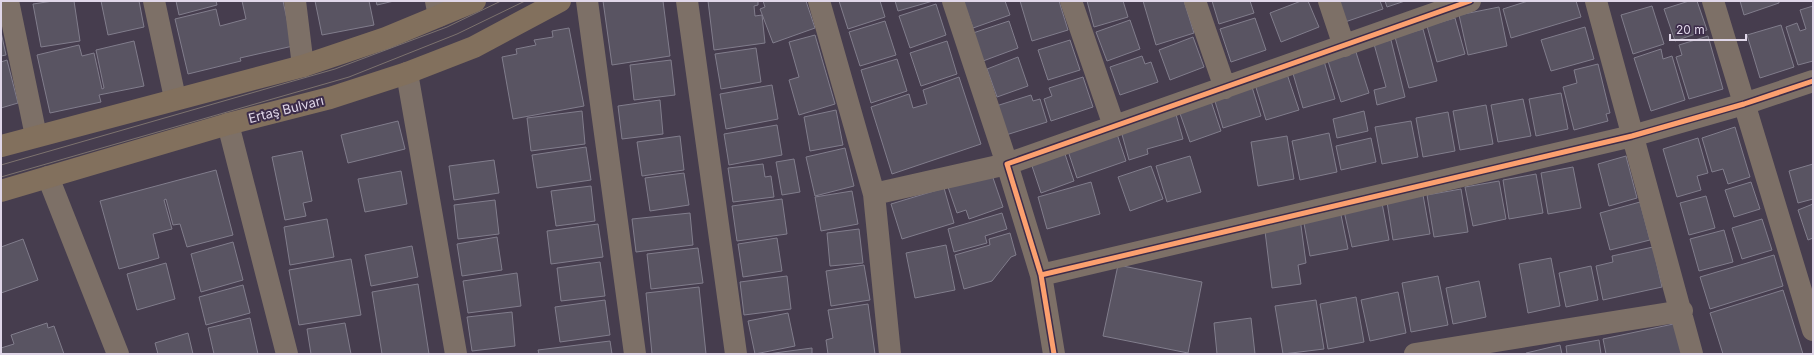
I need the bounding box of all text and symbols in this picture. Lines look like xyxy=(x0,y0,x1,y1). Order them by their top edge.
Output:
scale bar xyxy=(1670,16,1746,42)
text: 20 m xyxy=(1676,22,1705,37)
street label: Ertaş Bulvarı xyxy=(247,92,325,126)

